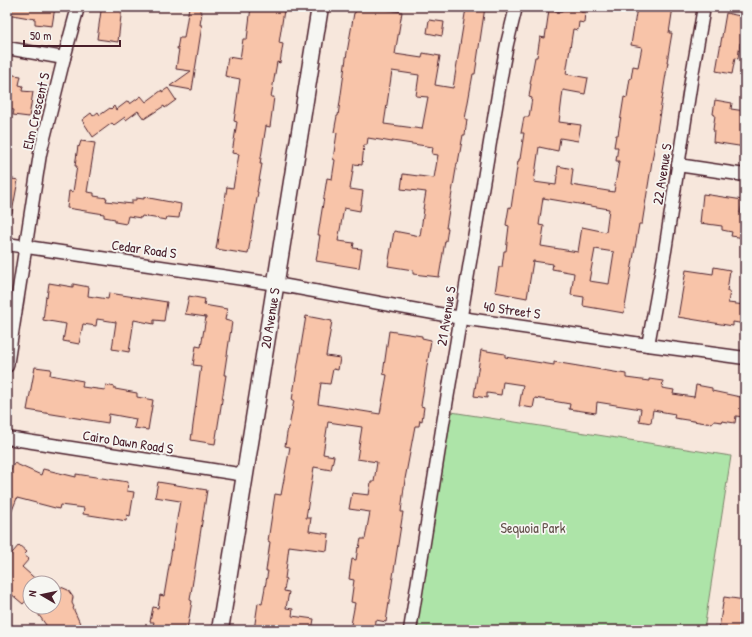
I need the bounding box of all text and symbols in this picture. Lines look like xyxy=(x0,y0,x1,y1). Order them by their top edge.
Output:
scale bar xyxy=(24,22,120,48)
text: 50 m xyxy=(30,27,51,44)
street label: Elm Crescent S xyxy=(17,70,54,151)
street label: 22 Avenue S xyxy=(647,142,676,206)
street label: Cedar Road S xyxy=(110,235,178,263)
street label: 21 Avenue S xyxy=(431,284,460,347)
street label: 20 Avenue S xyxy=(255,286,284,350)
street label: 40 Street S xyxy=(483,296,542,323)
street label: Cairo Dawn Road S xyxy=(81,425,175,458)
park label: Sequoia Park xyxy=(501,518,566,538)
north arrow xyxy=(22,575,62,615)
text: N xyxy=(25,589,40,597)

